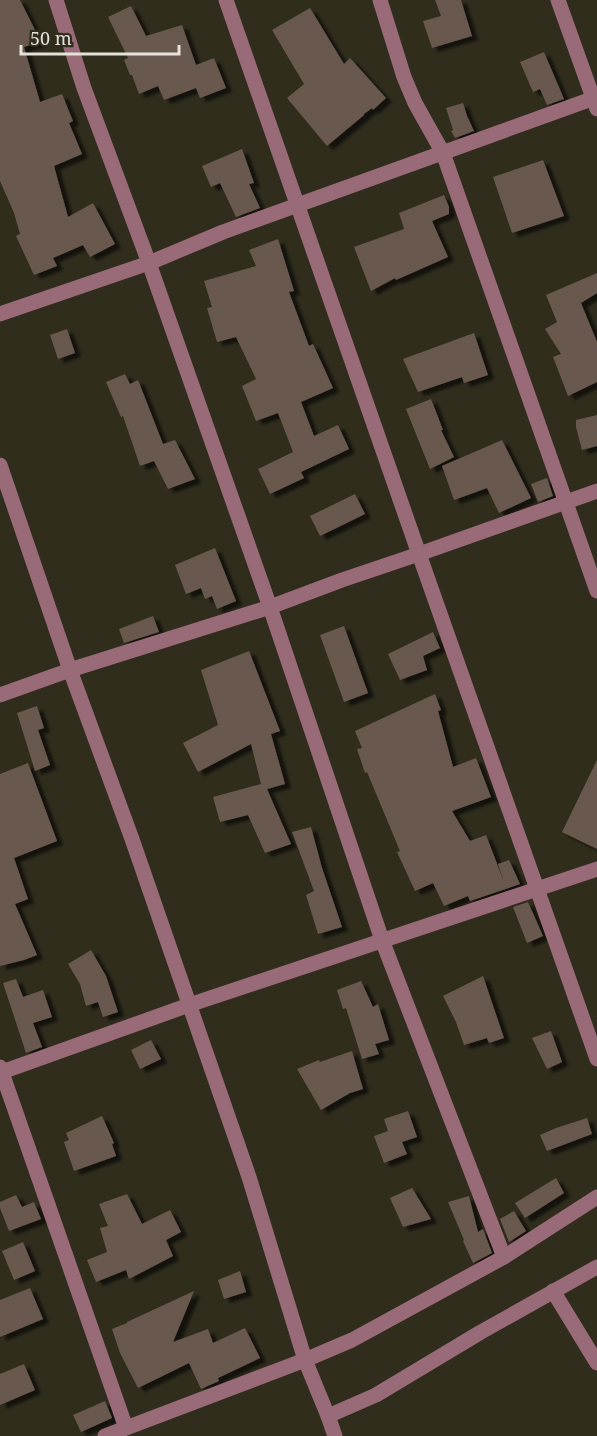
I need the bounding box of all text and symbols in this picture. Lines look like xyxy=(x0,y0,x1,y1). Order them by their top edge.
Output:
scale bar xyxy=(21,18,178,56)
text: 50 m xyxy=(30,26,72,50)

